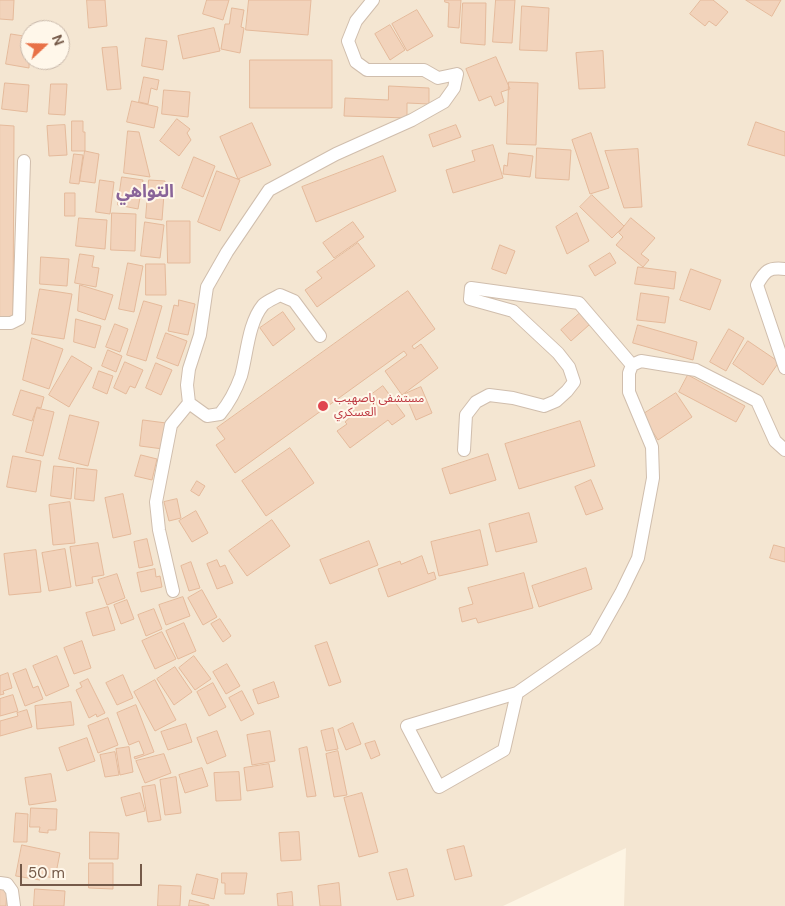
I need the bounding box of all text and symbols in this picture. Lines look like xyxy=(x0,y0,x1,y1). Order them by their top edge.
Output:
north arrow xyxy=(20,20,70,70)
text: N xyxy=(48,32,68,48)
district label: التواهي xyxy=(116,181,174,203)
place label: مستشفى باصهيب العسكري xyxy=(334,392,424,420)
marker: مستشفى باصهيب العسكري xyxy=(316,399,330,413)
scale bar xyxy=(22,854,145,886)
text: 50 m xyxy=(28,863,65,883)

